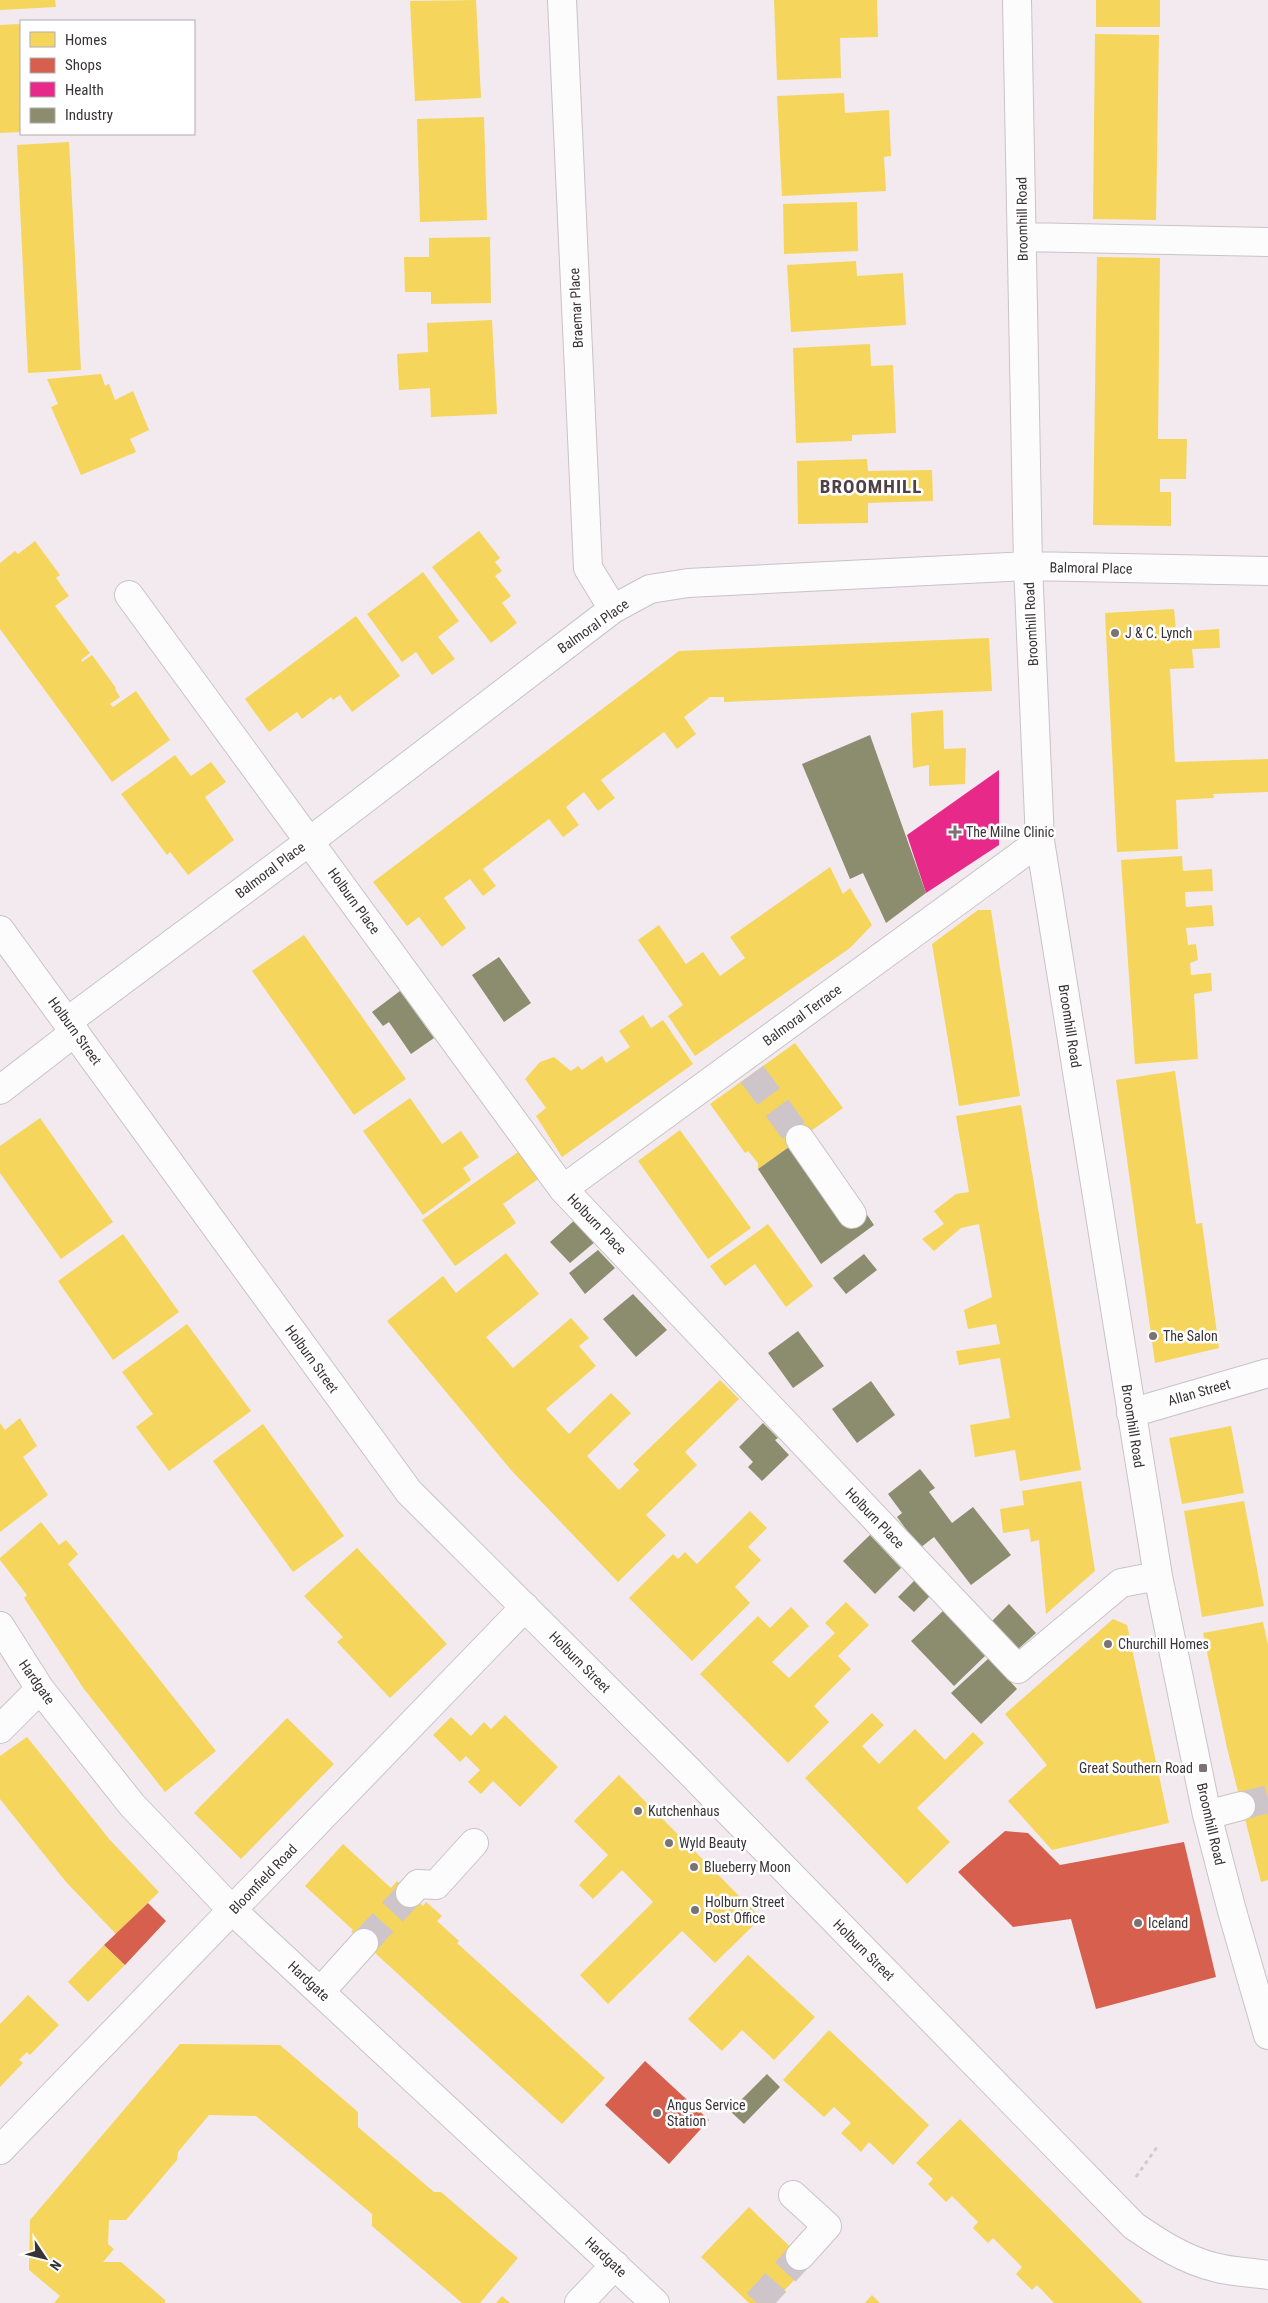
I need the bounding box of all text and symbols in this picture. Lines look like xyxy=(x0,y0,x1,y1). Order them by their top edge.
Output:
legend xyxy=(20,20,195,135)
text: Homes xyxy=(65,31,107,49)
text: Shops xyxy=(65,56,102,74)
text: Health xyxy=(65,81,104,99)
text: Industry xyxy=(65,106,113,124)
street label: Broomhill Road xyxy=(1013,177,1031,261)
street label: Braemar Place xyxy=(566,267,586,349)
district label: BROOMHILL xyxy=(820,475,922,498)
street label: Balmoral Place xyxy=(1049,559,1133,577)
street label: Broomhill Road xyxy=(1021,582,1041,666)
street label: Balmoral Place xyxy=(554,595,632,656)
place label: J & C. Lynch xyxy=(1125,625,1192,641)
marker: J & C. Lynch xyxy=(1109,627,1121,639)
place label: The Milne Clinic xyxy=(966,824,1054,840)
marker: The Milne Clinic xyxy=(948,825,962,839)
street label: Balmoral Place xyxy=(232,838,308,901)
street label: Holburn Place xyxy=(325,865,384,937)
street label: Balmoral Terrace xyxy=(760,981,845,1049)
street label: Broomhill Road xyxy=(1056,983,1084,1069)
street label: Holburn Street xyxy=(45,994,105,1068)
street label: Holburn Place xyxy=(564,1191,630,1258)
street label: Holburn Street xyxy=(282,1322,342,1396)
place label: The Salon xyxy=(1163,1328,1218,1344)
marker: The Salon xyxy=(1147,1330,1159,1342)
street label: Allan Street xyxy=(1166,1375,1232,1409)
street label: Broomhill Road xyxy=(1119,1383,1147,1469)
street label: Holburn Place xyxy=(842,1485,908,1552)
street label: Holburn Street xyxy=(546,1628,614,1696)
place label: Churchill Homes xyxy=(1118,1636,1209,1652)
marker: Churchill Homes xyxy=(1102,1638,1114,1650)
street label: Hardgate xyxy=(16,1657,58,1708)
place label: Great Southern Road xyxy=(1079,1760,1193,1776)
marker: Great Southern Road xyxy=(1197,1762,1209,1774)
street label: Broomhill Road xyxy=(1194,1781,1228,1867)
place label: Kutchenhaus xyxy=(648,1803,720,1819)
marker: Kutchenhaus xyxy=(632,1805,644,1817)
place label: Wyld Beauty xyxy=(679,1835,747,1851)
marker: Wyld Beauty xyxy=(663,1837,675,1849)
street label: Bloomfield Road xyxy=(226,1841,300,1917)
place label: Blueberry Moon xyxy=(704,1859,791,1875)
marker: Blueberry Moon xyxy=(688,1861,700,1873)
place label: Holburn Street Post Office xyxy=(705,1894,785,1926)
marker: Holburn Street Post Office xyxy=(689,1904,701,1916)
place label: Iceland xyxy=(1148,1915,1188,1931)
street label: Holburn Street xyxy=(830,1916,898,1984)
marker: Iceland xyxy=(1132,1917,1144,1929)
street label: Hardgate xyxy=(285,1958,333,2004)
place label: Angus Service Station xyxy=(667,2097,746,2129)
marker: Angus Service Station xyxy=(651,2107,663,2119)
north arrow xyxy=(20,2233,70,2283)
street label: Hardgate xyxy=(582,2234,630,2280)
text: N xyxy=(47,2257,65,2274)

